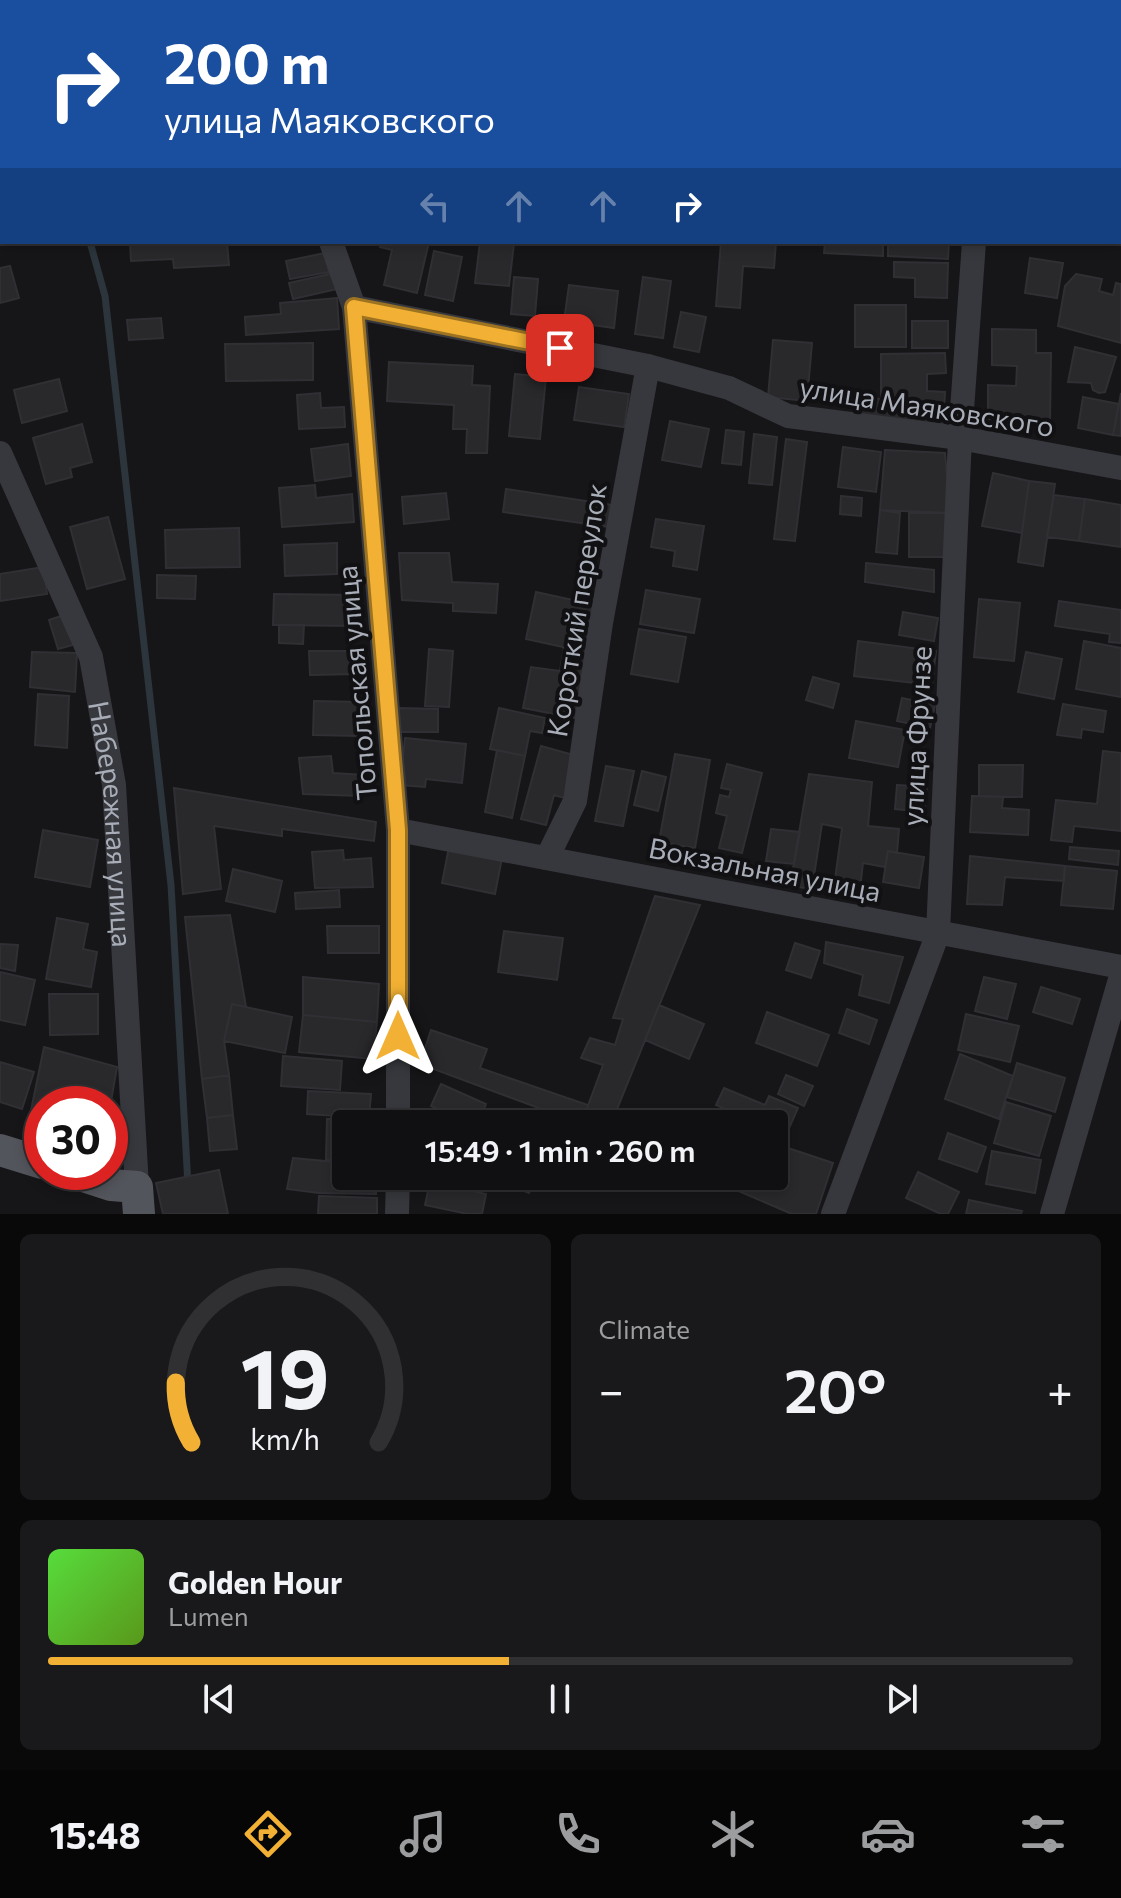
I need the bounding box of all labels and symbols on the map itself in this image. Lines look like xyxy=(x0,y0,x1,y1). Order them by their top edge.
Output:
pin xyxy=(526,314,594,382)
street label: улица Маяковского xyxy=(797,369,1057,443)
street label: Короткий переулок xyxy=(539,481,613,739)
street label: Топольская улица xyxy=(329,564,383,802)
street label: улица Фрунзе xyxy=(894,645,938,827)
street label: Набережная улица xyxy=(82,698,140,948)
street label: Вокзальная улица xyxy=(646,830,884,908)
position arrow xyxy=(356,994,440,1078)
speed limit sign: 30 xyxy=(24,1086,128,1190)

